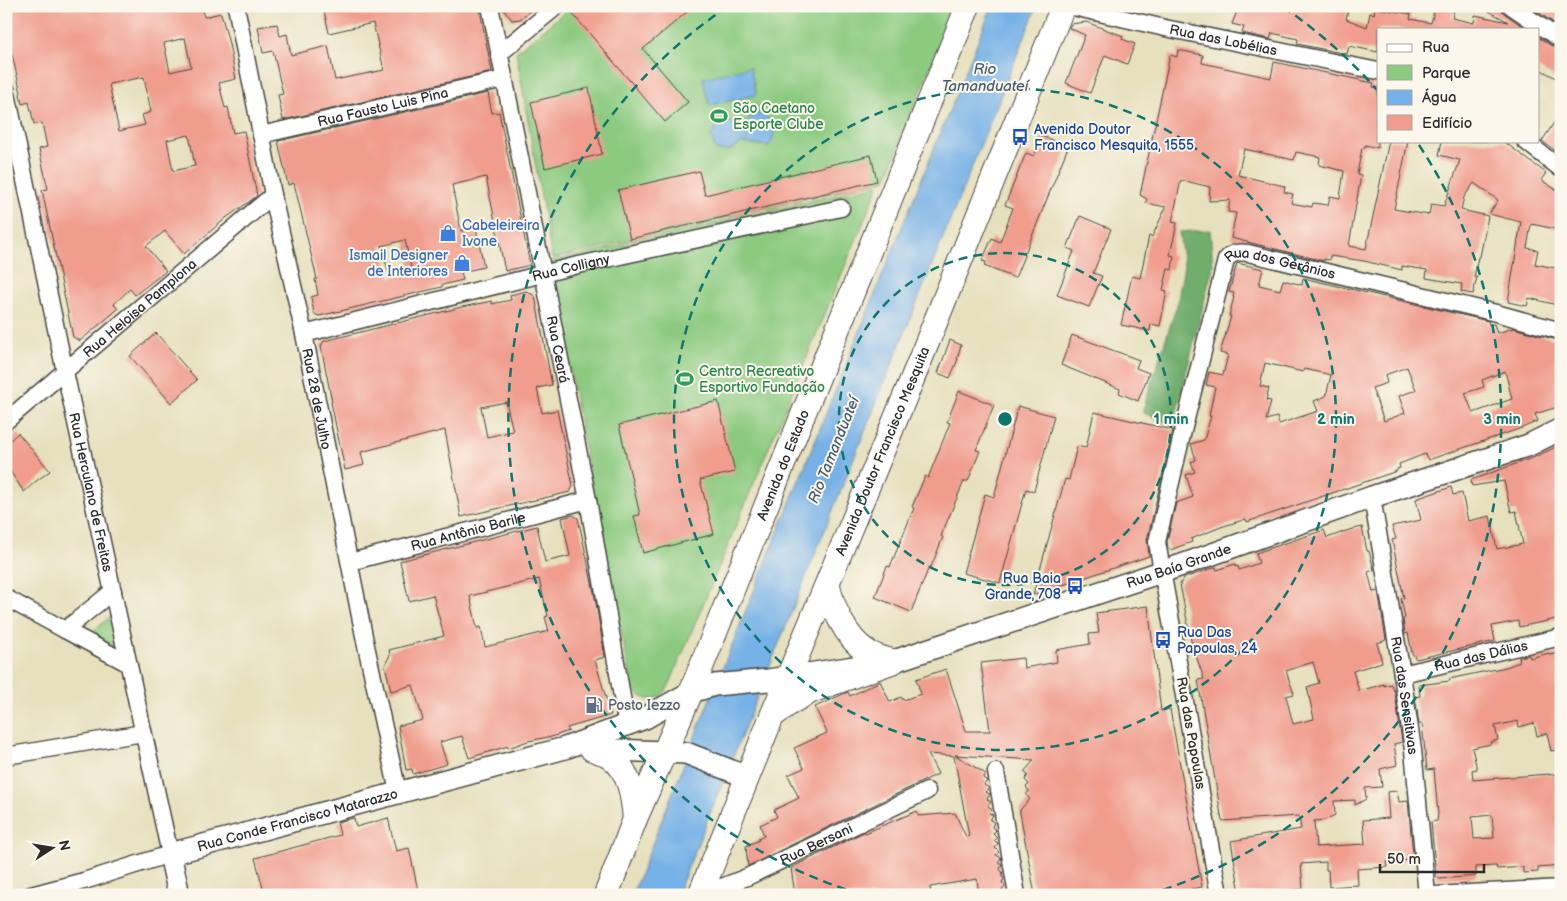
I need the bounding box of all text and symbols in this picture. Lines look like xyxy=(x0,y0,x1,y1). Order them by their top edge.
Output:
street label: Rua das Lobélias xyxy=(1168,21,1279,59)
legend xyxy=(1377,28,1540,142)
text: Rua xyxy=(1422,38,1450,57)
water label: Rio Tamanduateí xyxy=(942,60,1031,96)
text: Parque xyxy=(1422,64,1471,83)
street label: Rua Fausto Luis Pina xyxy=(316,84,450,130)
text: Água xyxy=(1422,88,1457,107)
place label: São Caetano Esporte Clube xyxy=(733,100,823,133)
sports icon: São Caetano Esporte Clube xyxy=(709,106,729,126)
text: Edifício xyxy=(1422,114,1472,133)
place label: Avenida Doutor Francisco Mesquita, 1555 xyxy=(1034,121,1194,154)
bus stop icon: Avenida Doutor Francisco Mesquita, 1555 xyxy=(1010,127,1030,147)
place label: Cabeleireira Ivone xyxy=(462,217,540,250)
shop icon: Cabeleireira Ivone xyxy=(438,223,458,243)
street label: Rua dos Gerânios xyxy=(1221,244,1337,282)
place label: Ismail Designer de Interiores xyxy=(349,247,449,280)
street label: Rua Colligny xyxy=(530,250,612,285)
shop icon: Ismail Designer de Interiores xyxy=(452,253,472,273)
street label: Rua Heloisa Pamplona xyxy=(79,255,200,361)
street label: Rua Ceará xyxy=(543,314,573,385)
street label: Avenida Doutor Francisco Mesquita xyxy=(831,344,933,558)
street label: Rua 28 de Julho xyxy=(298,347,335,451)
place label: Centro Recreativo Esportivo Fundação xyxy=(699,363,825,396)
sports icon: Centro Recreativo Esportivo Fundação xyxy=(675,369,695,389)
water label: Rio Tamanduateí xyxy=(804,392,865,506)
street label: Avenida do Estado xyxy=(753,407,813,523)
centre of rings xyxy=(996,410,1014,428)
text: 1 min xyxy=(1153,410,1189,429)
text: 2 min xyxy=(1317,410,1355,429)
text: 3 min xyxy=(1483,410,1521,429)
street label: Rua Herculano de Freitas xyxy=(66,411,117,573)
street label: Rua Antônio Barile xyxy=(409,508,527,554)
street label: Rua Baía Grande xyxy=(1124,540,1233,591)
place label: Rua Baia Grande, 708 xyxy=(985,570,1061,603)
bus stop icon: Rua Baia Grande, 708 xyxy=(1065,576,1085,596)
place label: Rua Das Papoulas, 24 xyxy=(1177,624,1258,657)
bus stop icon: Rua Das Papoulas, 24 xyxy=(1153,630,1173,650)
street label: Rua das Sensitivas xyxy=(1387,635,1422,755)
street label: Rua das Dálias xyxy=(1432,637,1529,675)
street label: Rua das Papoulas xyxy=(1173,675,1209,791)
fuel station icon: Posto Iezzo xyxy=(584,695,604,715)
place label: Posto Iezzo xyxy=(608,697,681,714)
street label: Rua Conde Francisco Matarazzo xyxy=(195,785,400,855)
street label: Rua Bersani xyxy=(777,819,855,869)
north arrow xyxy=(28,824,78,874)
text: N xyxy=(55,838,74,852)
scale bar xyxy=(1380,841,1483,873)
text: 50 m xyxy=(1387,850,1421,869)

